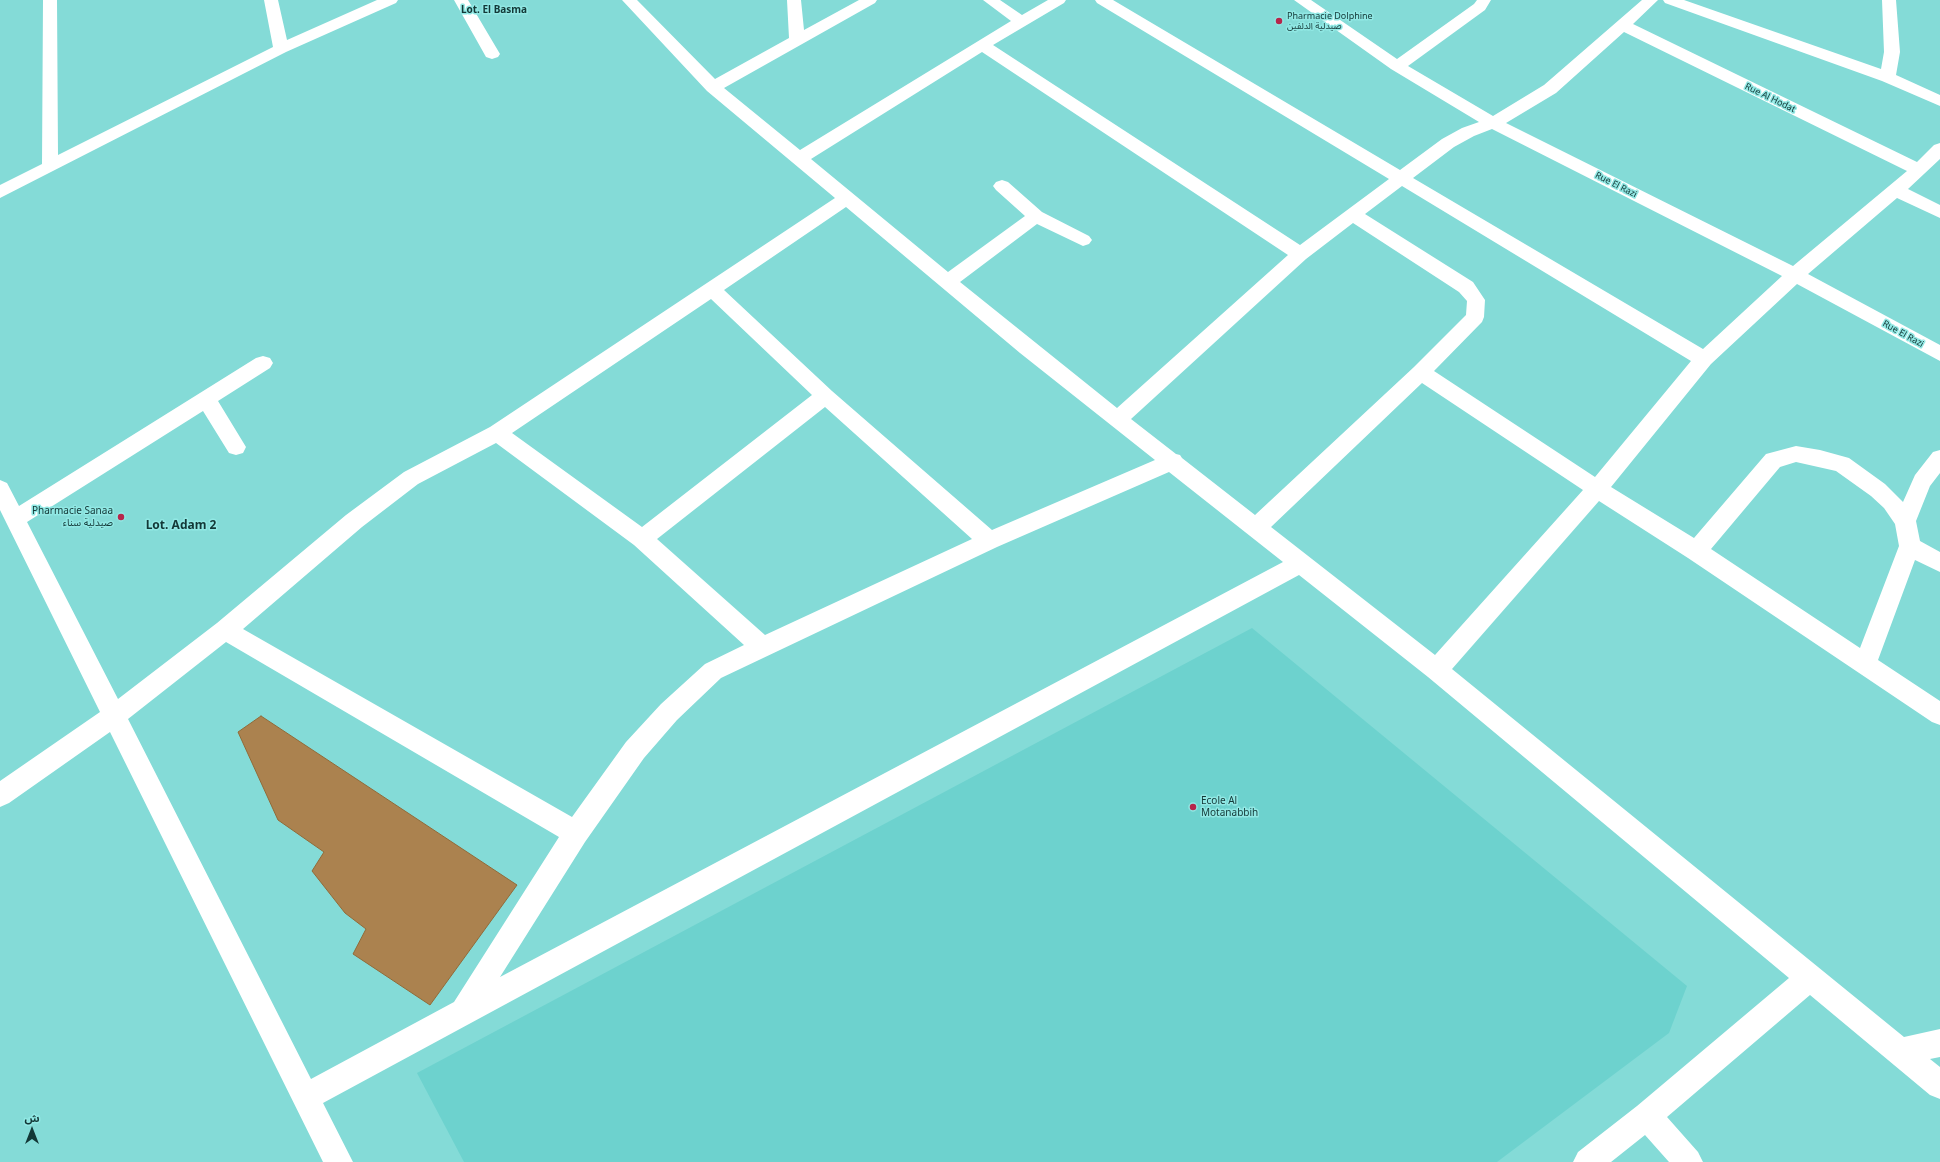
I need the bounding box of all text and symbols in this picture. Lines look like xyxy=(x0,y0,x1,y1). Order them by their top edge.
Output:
district label: Lot. El Basma xyxy=(461,4,527,16)
place label: Pharmacie Dolphine صيدلية الدلفين xyxy=(1287,11,1373,32)
marker: Pharmacie Dolphine صيدلية الدلفين xyxy=(1274,16,1284,26)
street label: Rue Al Hodat xyxy=(1743,81,1797,115)
street label: Rue El Razi xyxy=(1593,170,1639,200)
street label: Rue El Razi xyxy=(1881,318,1925,350)
place label: Pharmacie Sanaa صيدلية سناء xyxy=(32,505,113,528)
marker: Pharmacie Sanaa صيدلية سناء xyxy=(116,512,126,522)
district label: Lot. Adam 2 xyxy=(146,519,216,533)
place label: Ecole Al Motanabbih xyxy=(1201,795,1258,818)
marker: Ecole Al Motanabbih xyxy=(1188,802,1198,812)
north arrow xyxy=(12,1110,52,1150)
text: ش xyxy=(24,1110,40,1125)

